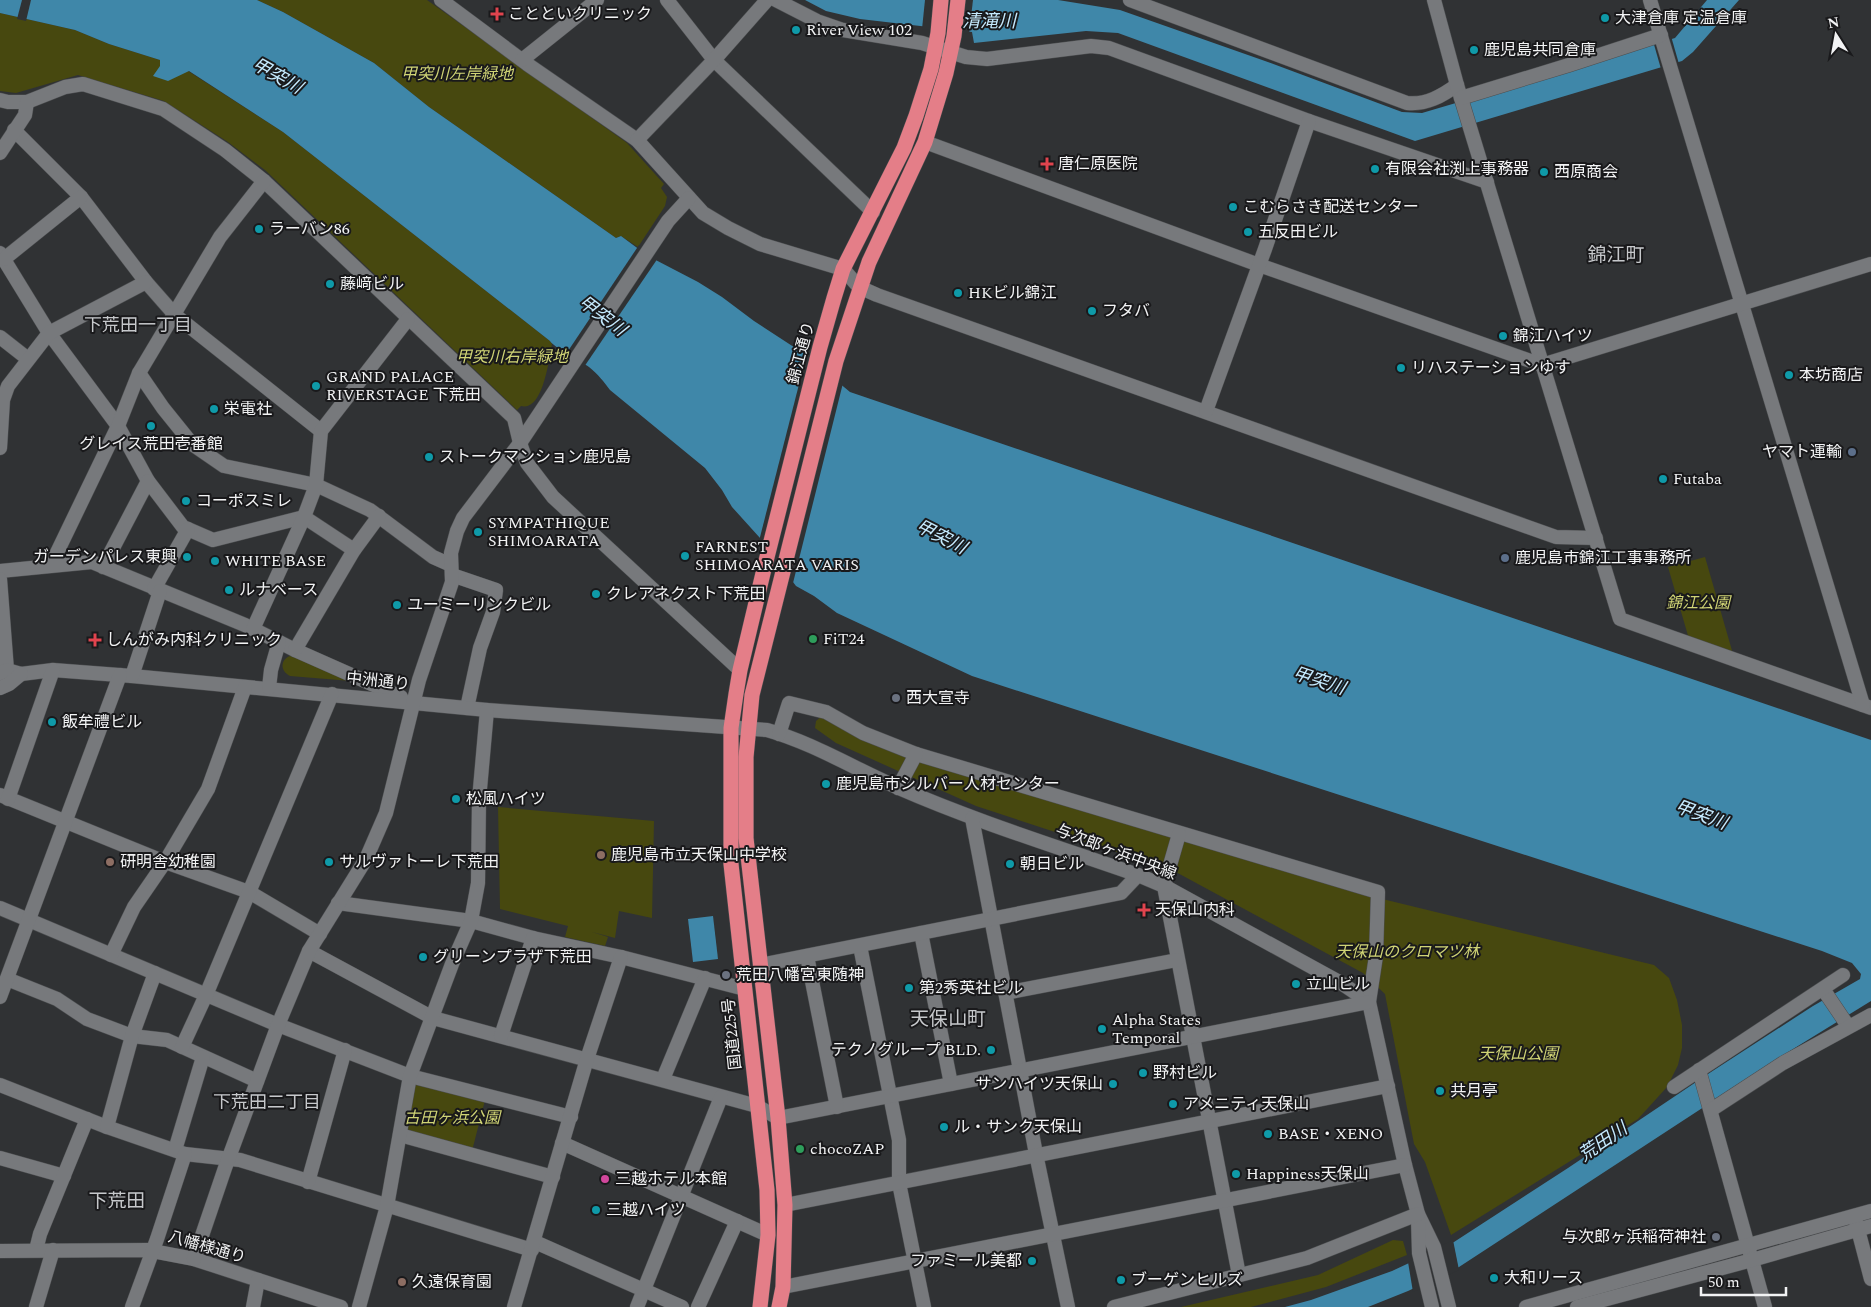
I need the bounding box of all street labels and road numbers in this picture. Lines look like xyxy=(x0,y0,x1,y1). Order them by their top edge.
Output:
street label: 錦江通り xyxy=(781,319,821,387)
street label: 中洲通り xyxy=(345,666,411,696)
street label: 与次郎ヶ浜中央線 xyxy=(1052,818,1180,886)
street label: 国道225号 xyxy=(716,997,748,1071)
street label: 八幡様通り xyxy=(165,1224,249,1270)

